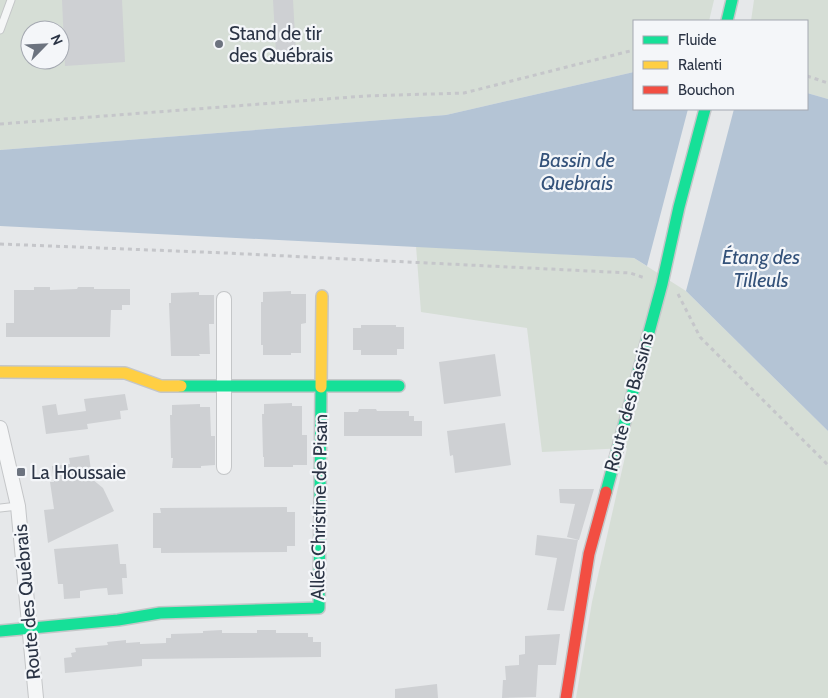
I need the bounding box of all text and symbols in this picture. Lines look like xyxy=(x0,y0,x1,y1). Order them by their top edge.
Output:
north arrow xyxy=(20,20,70,70)
legend xyxy=(633,20,808,110)
place label: Stand de tir des Québrais xyxy=(229,22,333,67)
text: Fluide xyxy=(678,31,717,49)
text: N xyxy=(47,32,67,48)
marker: Stand de tir des Québrais xyxy=(213,38,225,50)
text: Ralenti xyxy=(678,56,722,74)
text: Bouchon xyxy=(678,81,735,99)
water label: Bassin de Quebrais xyxy=(539,148,615,195)
water label: Étang des Tilleuls xyxy=(722,244,800,292)
street label: Route des Bassins xyxy=(599,330,659,474)
street label: Allée Christine de Pisan xyxy=(306,414,332,600)
place label: La Houssaie xyxy=(31,461,126,484)
marker: La Houssaie xyxy=(15,466,27,478)
street label: Route des Québrais xyxy=(9,523,45,681)

